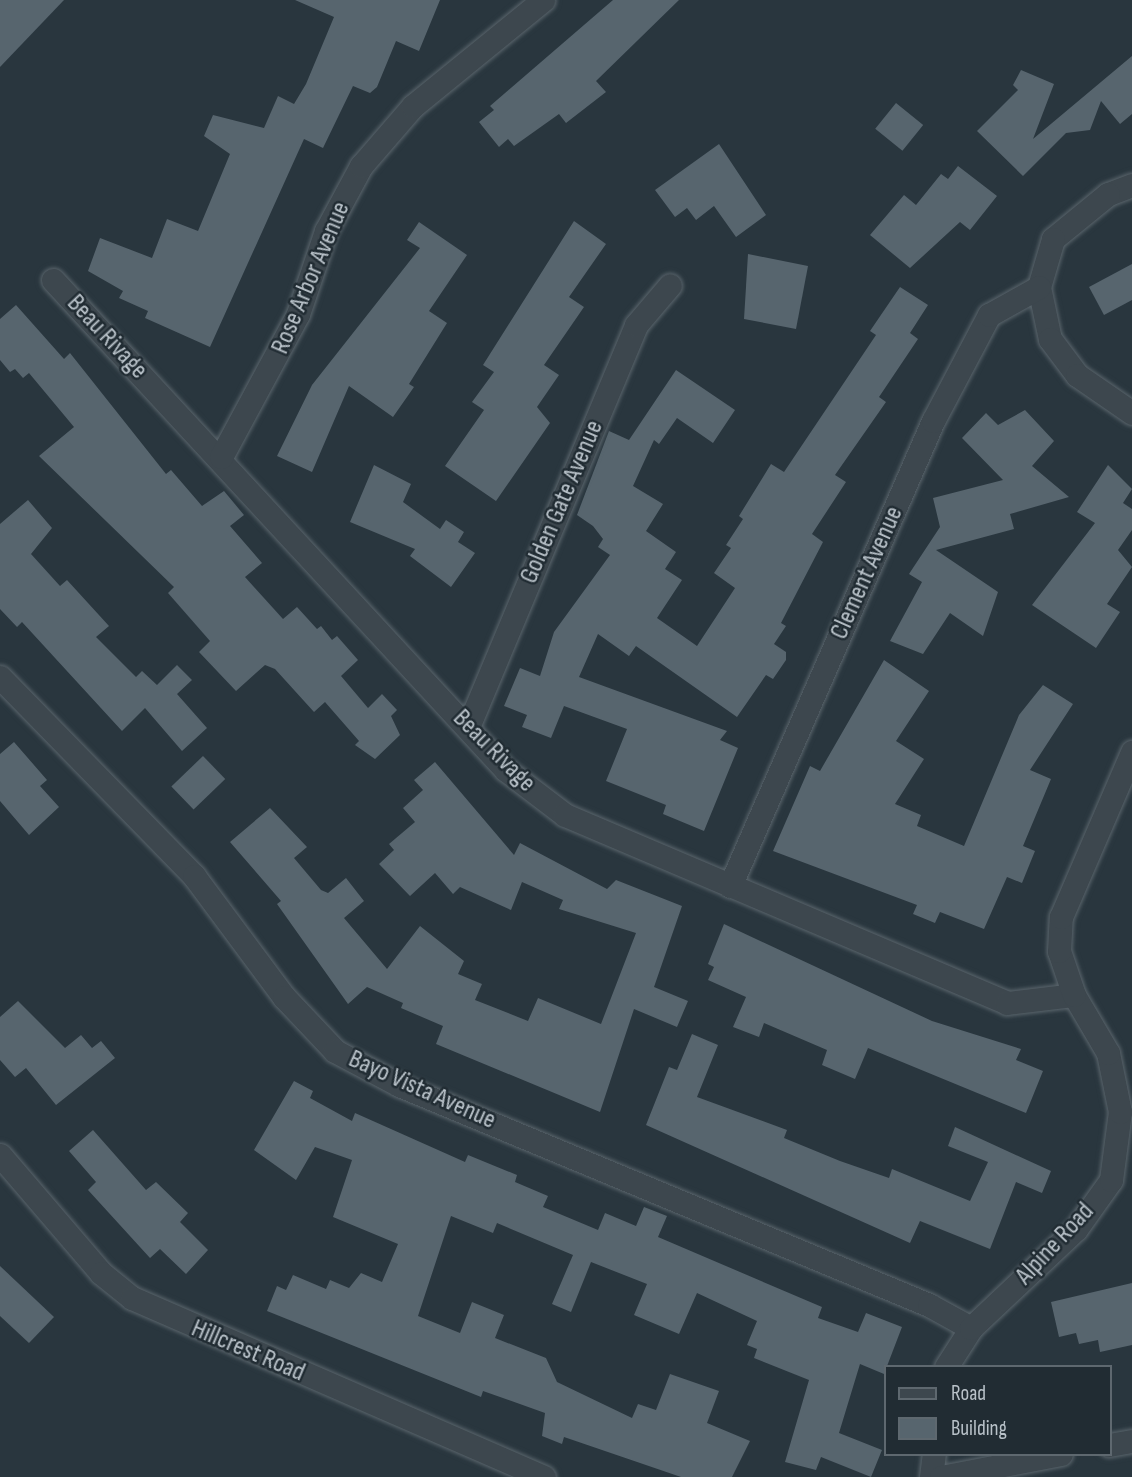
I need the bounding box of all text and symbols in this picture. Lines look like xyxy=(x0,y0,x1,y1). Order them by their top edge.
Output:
street label: Rose Arbor Avenue xyxy=(265,197,357,359)
street label: Beau Rivage xyxy=(60,288,154,386)
street label: Golden Gate Avenue xyxy=(514,416,610,588)
street label: Clement Avenue xyxy=(824,502,910,644)
street label: Beau Rivage xyxy=(446,703,542,799)
street label: Bayo Vista Avenue xyxy=(344,1044,500,1136)
street label: Alpine Road xyxy=(1009,1196,1101,1292)
street label: Hillcrest Road xyxy=(187,1313,309,1389)
legend xyxy=(884,1365,1111,1456)
text: Road xyxy=(951,1381,986,1406)
text: Building xyxy=(951,1416,1007,1441)

